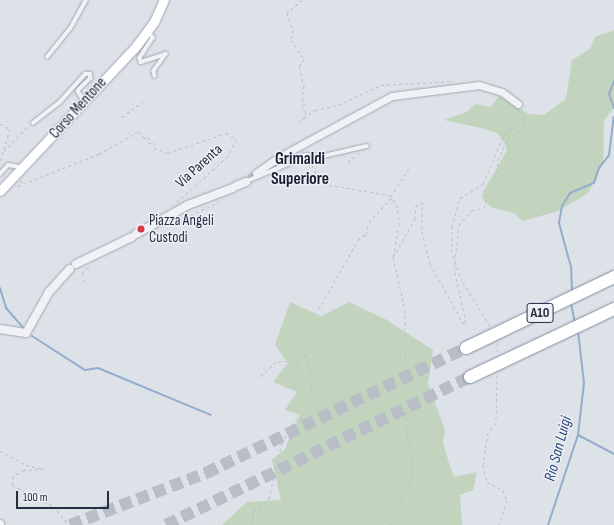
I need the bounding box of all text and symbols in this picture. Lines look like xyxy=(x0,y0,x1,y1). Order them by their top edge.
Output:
street label: Corso Mentone xyxy=(46,74,110,142)
street label: Via Parenta xyxy=(172,140,226,192)
district label: Grimaldi Superiore xyxy=(271,150,329,190)
place label: Piazza Angeli Custodi xyxy=(149,211,214,246)
marker: Piazza Angeli Custodi xyxy=(136,224,146,234)
road number: A10 xyxy=(526,301,554,325)
water label: Rio San Luigi xyxy=(541,415,577,483)
scale bar xyxy=(18,483,111,509)
text: 100 m xyxy=(23,490,48,505)

